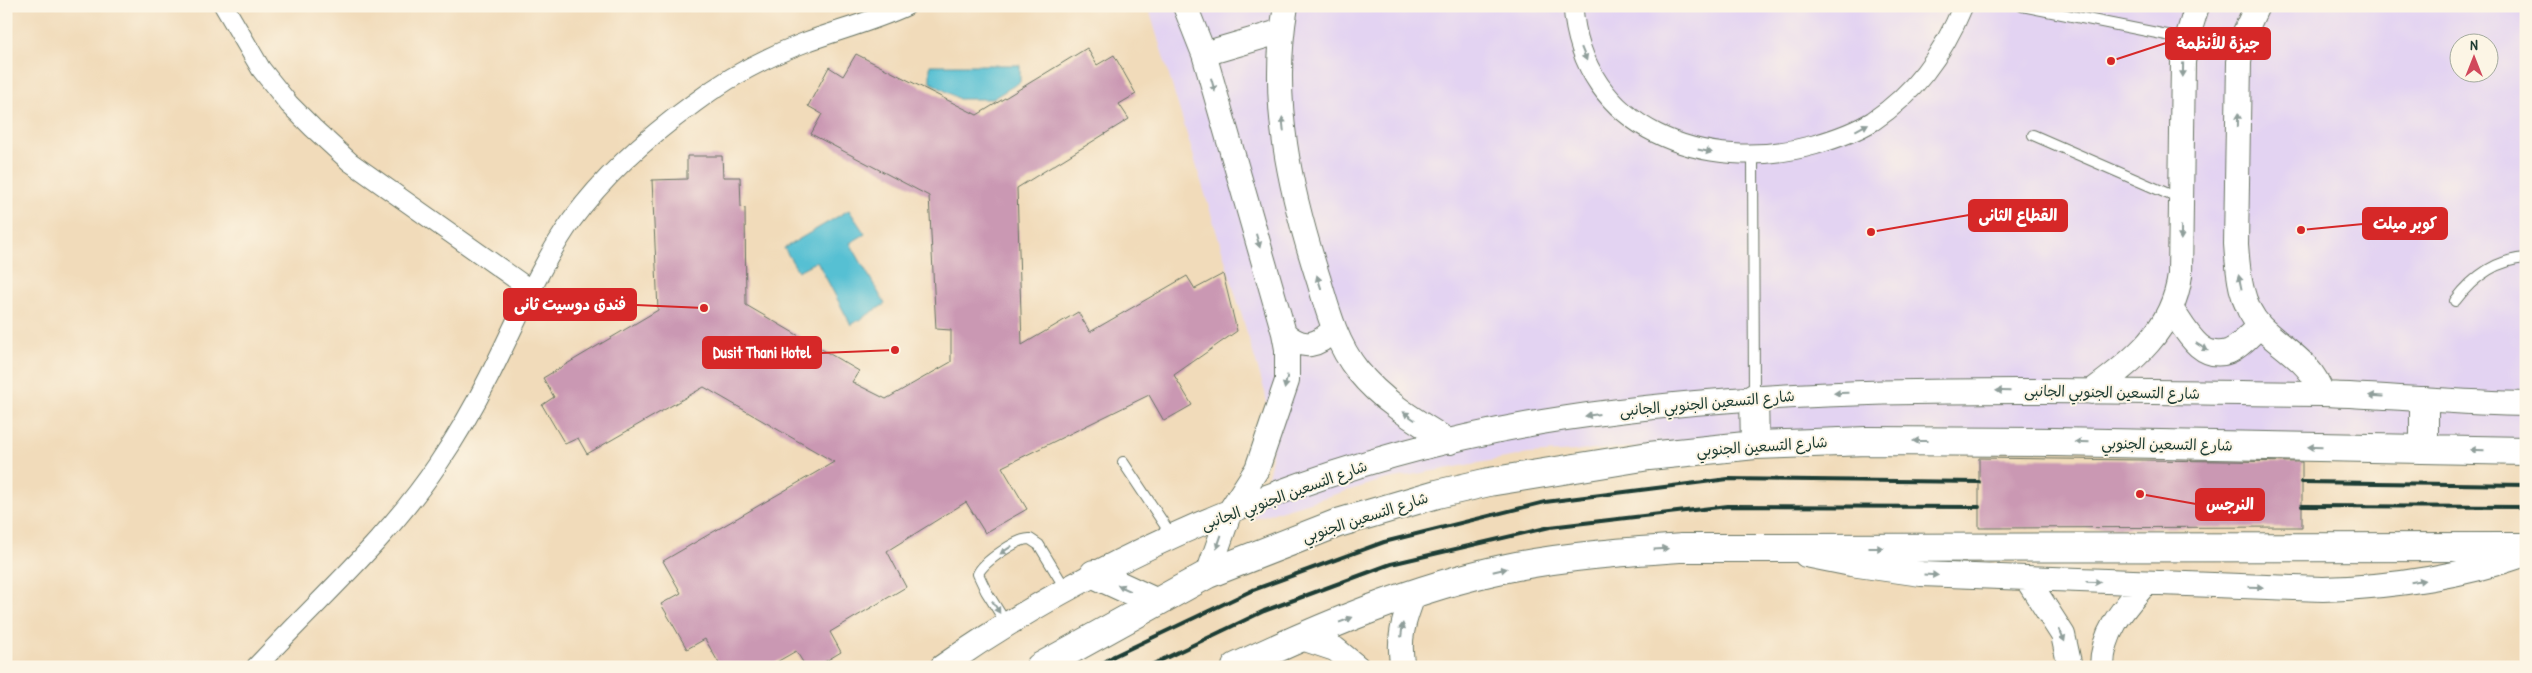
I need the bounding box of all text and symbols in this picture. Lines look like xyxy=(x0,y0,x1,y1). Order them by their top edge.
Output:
callout: جيزة للأنظمة xyxy=(2166,28,2270,59)
text: جيزة للأنظمة xyxy=(2176,32,2260,54)
north arrow xyxy=(2450,32,2500,82)
text: N xyxy=(2470,35,2478,54)
one-way arrow xyxy=(1580,46,1588,61)
one-way arrow xyxy=(2179,63,2187,79)
one-way arrow xyxy=(1209,78,1217,93)
one-way arrow xyxy=(2234,112,2242,128)
one-way arrow xyxy=(1279,116,1287,132)
one-way arrow xyxy=(1855,123,1870,131)
one-way arrow xyxy=(1697,147,1712,155)
callout: القطاع الثانى xyxy=(1969,200,2067,231)
text: القطاع الثانى xyxy=(1979,204,2057,227)
callout: كوبر ميلت xyxy=(2363,208,2447,239)
text: كوبر ميلت xyxy=(2373,212,2437,235)
one-way arrow xyxy=(2177,225,2185,241)
one-way arrow xyxy=(1254,234,1262,249)
one-way arrow xyxy=(2236,274,2244,290)
one-way arrow xyxy=(1315,275,1322,290)
callout: فندق دوسيت ثانى xyxy=(504,289,636,320)
text: فندق دوسيت ثانى xyxy=(514,293,626,315)
callout: Dusit Thani Hotel xyxy=(703,337,821,368)
text: Dusit Thani Hotel xyxy=(713,341,812,363)
one-way arrow xyxy=(2195,342,2209,352)
one-way arrow xyxy=(1282,374,1290,389)
street label: شارع التسعين الجنوبي الجانبى xyxy=(2024,380,2200,407)
street label: شارع التسعين الجنوبي الجانبى xyxy=(1618,385,1796,424)
one-way arrow xyxy=(1995,387,2011,395)
one-way arrow xyxy=(1833,389,1849,397)
one-way arrow xyxy=(2368,392,2384,400)
one-way arrow xyxy=(1402,411,1415,421)
one-way arrow xyxy=(1584,411,1600,419)
street label: شارع التسعين الجنوبي xyxy=(1696,431,1828,464)
street label: شارع التسعين الجنوبي xyxy=(2101,432,2233,459)
one-way arrow xyxy=(1911,437,1927,445)
one-way arrow xyxy=(2074,438,2090,446)
one-way arrow xyxy=(2306,443,2322,451)
one-way arrow xyxy=(2469,446,2485,454)
street label: شارع التسعين الجنوبي الجانبى xyxy=(1198,456,1370,534)
street label: شارع التسعين الجنوبي xyxy=(1300,488,1430,546)
callout: النرجس xyxy=(2196,489,2264,520)
text: النرجس xyxy=(2206,493,2254,515)
one-way arrow xyxy=(1215,535,1222,550)
one-way arrow xyxy=(1868,544,1884,552)
one-way arrow xyxy=(999,545,1012,555)
one-way arrow xyxy=(1653,545,1669,553)
one-way arrow xyxy=(1492,566,1507,574)
one-way arrow xyxy=(1924,571,1940,579)
one-way arrow xyxy=(2410,576,2426,584)
one-way arrow xyxy=(2086,578,2102,586)
one-way arrow xyxy=(2248,583,2264,591)
one-way arrow xyxy=(1117,584,1132,593)
one-way arrow xyxy=(991,601,1000,614)
one-way arrow xyxy=(1338,616,1353,624)
one-way arrow xyxy=(1398,621,1406,637)
one-way arrow xyxy=(2059,628,2067,642)

